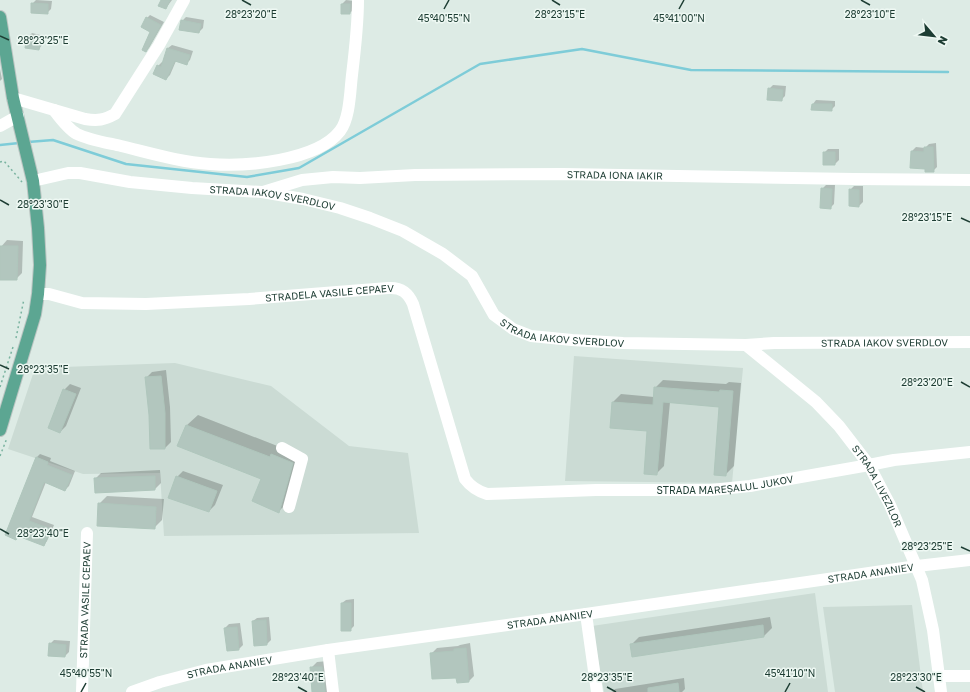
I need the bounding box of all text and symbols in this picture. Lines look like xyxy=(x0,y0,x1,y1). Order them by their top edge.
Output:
text: 28°23'20"E xyxy=(225,8,277,20)
text: 28°23'15"E xyxy=(535,8,585,20)
text: 28°23'10"E xyxy=(845,8,895,20)
text: 45°40'55"N xyxy=(418,12,470,24)
text: 45°41'00"N xyxy=(653,12,705,24)
north arrow xyxy=(914,16,954,56)
text: 28°23'25"E xyxy=(17,34,69,46)
text: N xyxy=(936,34,951,48)
street label: STRADA IONA IAKIR xyxy=(567,168,663,182)
street label: STRADA IAKOV SVERDLOV xyxy=(209,183,337,213)
text: 28°23'30"E xyxy=(17,198,69,210)
text: 28°23'15"E xyxy=(902,211,952,223)
street label: STRADELA VASILE CEPAEV xyxy=(265,282,394,304)
street label: STRADA IAKOV SVERDLOV xyxy=(498,316,625,349)
street label: STRADA IAKOV SVERDLOV xyxy=(821,336,948,349)
text: 28°23'35"E xyxy=(17,363,69,375)
text: 28°23'20"E xyxy=(901,376,953,388)
street label: STRADA LIVEZILOR xyxy=(850,442,905,529)
street label: STRADA MAREȘALUL JUKOV xyxy=(656,472,795,496)
text: 28°23'40"E xyxy=(17,527,69,539)
text: 28°23'25"E xyxy=(901,540,953,552)
street label: STRADA VASILE CEPAEV xyxy=(77,541,93,659)
street label: STRADA ANANIEV xyxy=(827,561,915,585)
street label: STRADA ANANIEV xyxy=(506,607,594,631)
street label: STRADA ANANIEV xyxy=(185,653,273,681)
text: 45°40'55"N xyxy=(60,667,112,679)
text: 45°41'10"N xyxy=(765,667,815,679)
text: 28°23'40"E xyxy=(272,671,324,683)
text: 28°23'35"E xyxy=(581,671,633,683)
text: 28°23'30"E xyxy=(890,671,942,683)

